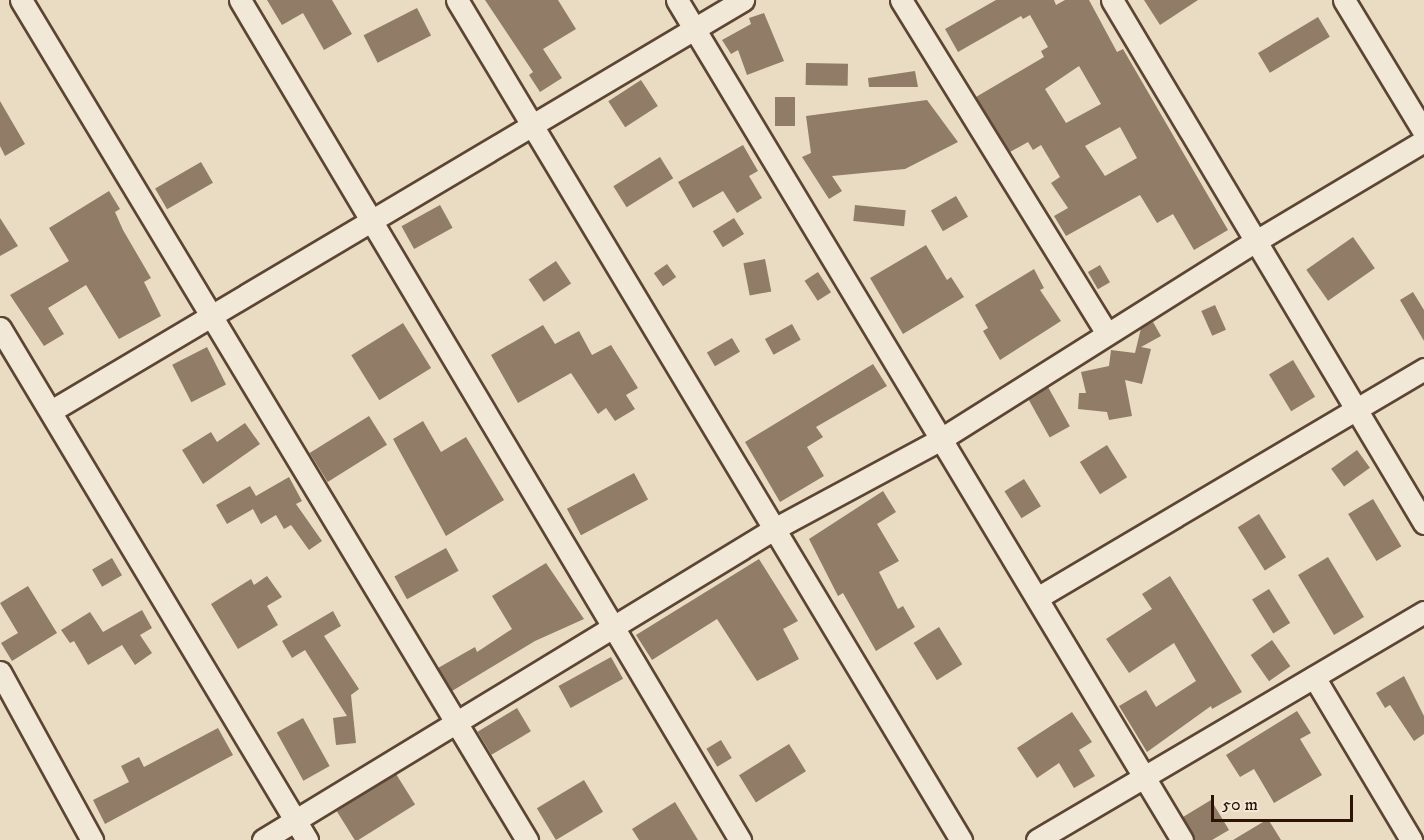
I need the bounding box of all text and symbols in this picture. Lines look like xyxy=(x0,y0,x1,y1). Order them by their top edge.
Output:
scale bar xyxy=(1214,783,1356,821)
text: 50 m xyxy=(1222,794,1258,816)

